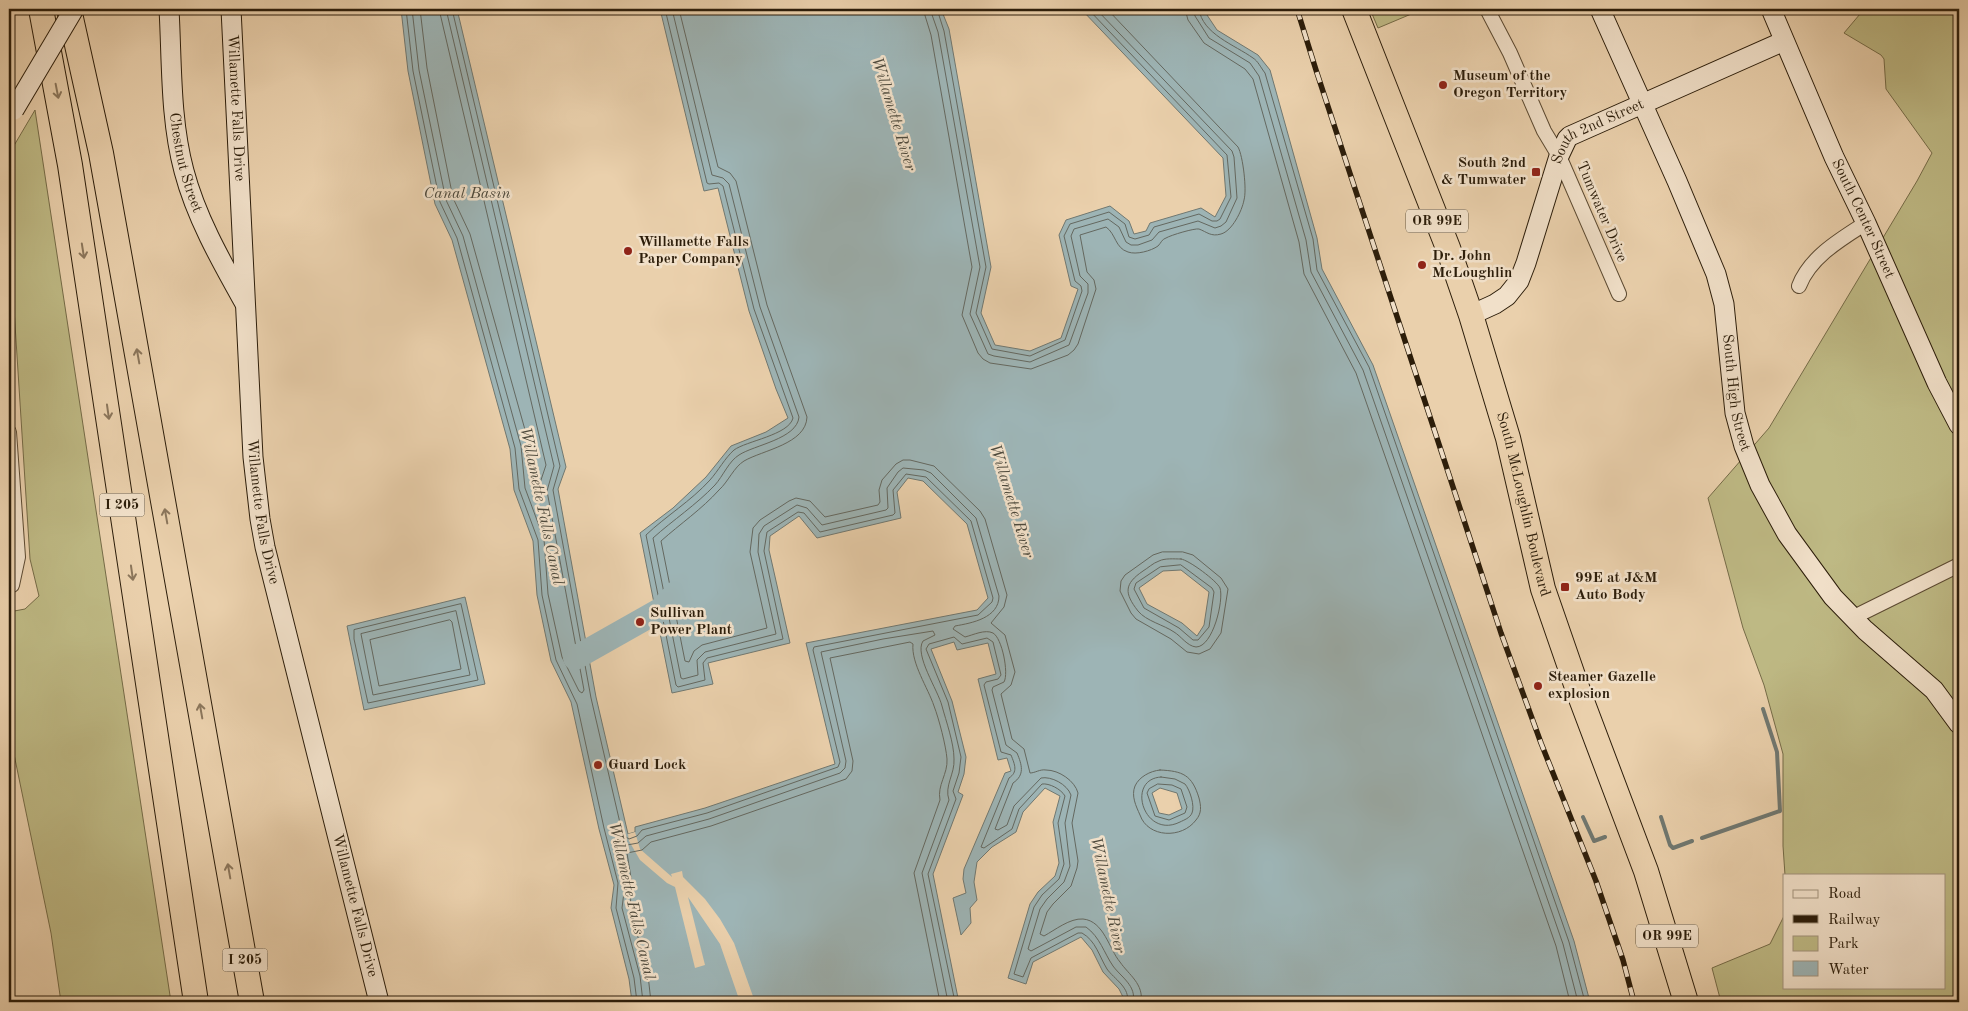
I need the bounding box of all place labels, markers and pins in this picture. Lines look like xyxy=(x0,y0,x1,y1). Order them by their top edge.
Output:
place label: Museum of the Oregon Territory xyxy=(1453,69,1568,101)
marker: Museum of the Oregon Territory xyxy=(1437,79,1449,91)
place label: South 2nd & Tumwater xyxy=(1441,156,1526,188)
marker: South 2nd & Tumwater xyxy=(1530,166,1542,178)
place label: Willamette Falls Paper Company xyxy=(638,235,749,267)
marker: Willamette Falls Paper Company xyxy=(622,245,634,257)
place label: Dr. John McLoughlin xyxy=(1432,249,1512,281)
marker: Dr. John McLoughlin xyxy=(1416,259,1428,271)
place label: 99E at J&M Auto Body xyxy=(1575,571,1657,603)
marker: 99E at J&M Auto Body xyxy=(1559,581,1571,593)
place label: Sullivan Power Plant xyxy=(650,606,733,638)
marker: Sullivan Power Plant xyxy=(634,616,646,628)
place label: Steamer Gazelle explosion xyxy=(1548,670,1656,702)
marker: Steamer Gazelle explosion xyxy=(1532,680,1544,692)
place label: Guard Lock xyxy=(608,758,687,773)
marker: Guard Lock xyxy=(592,759,604,771)

